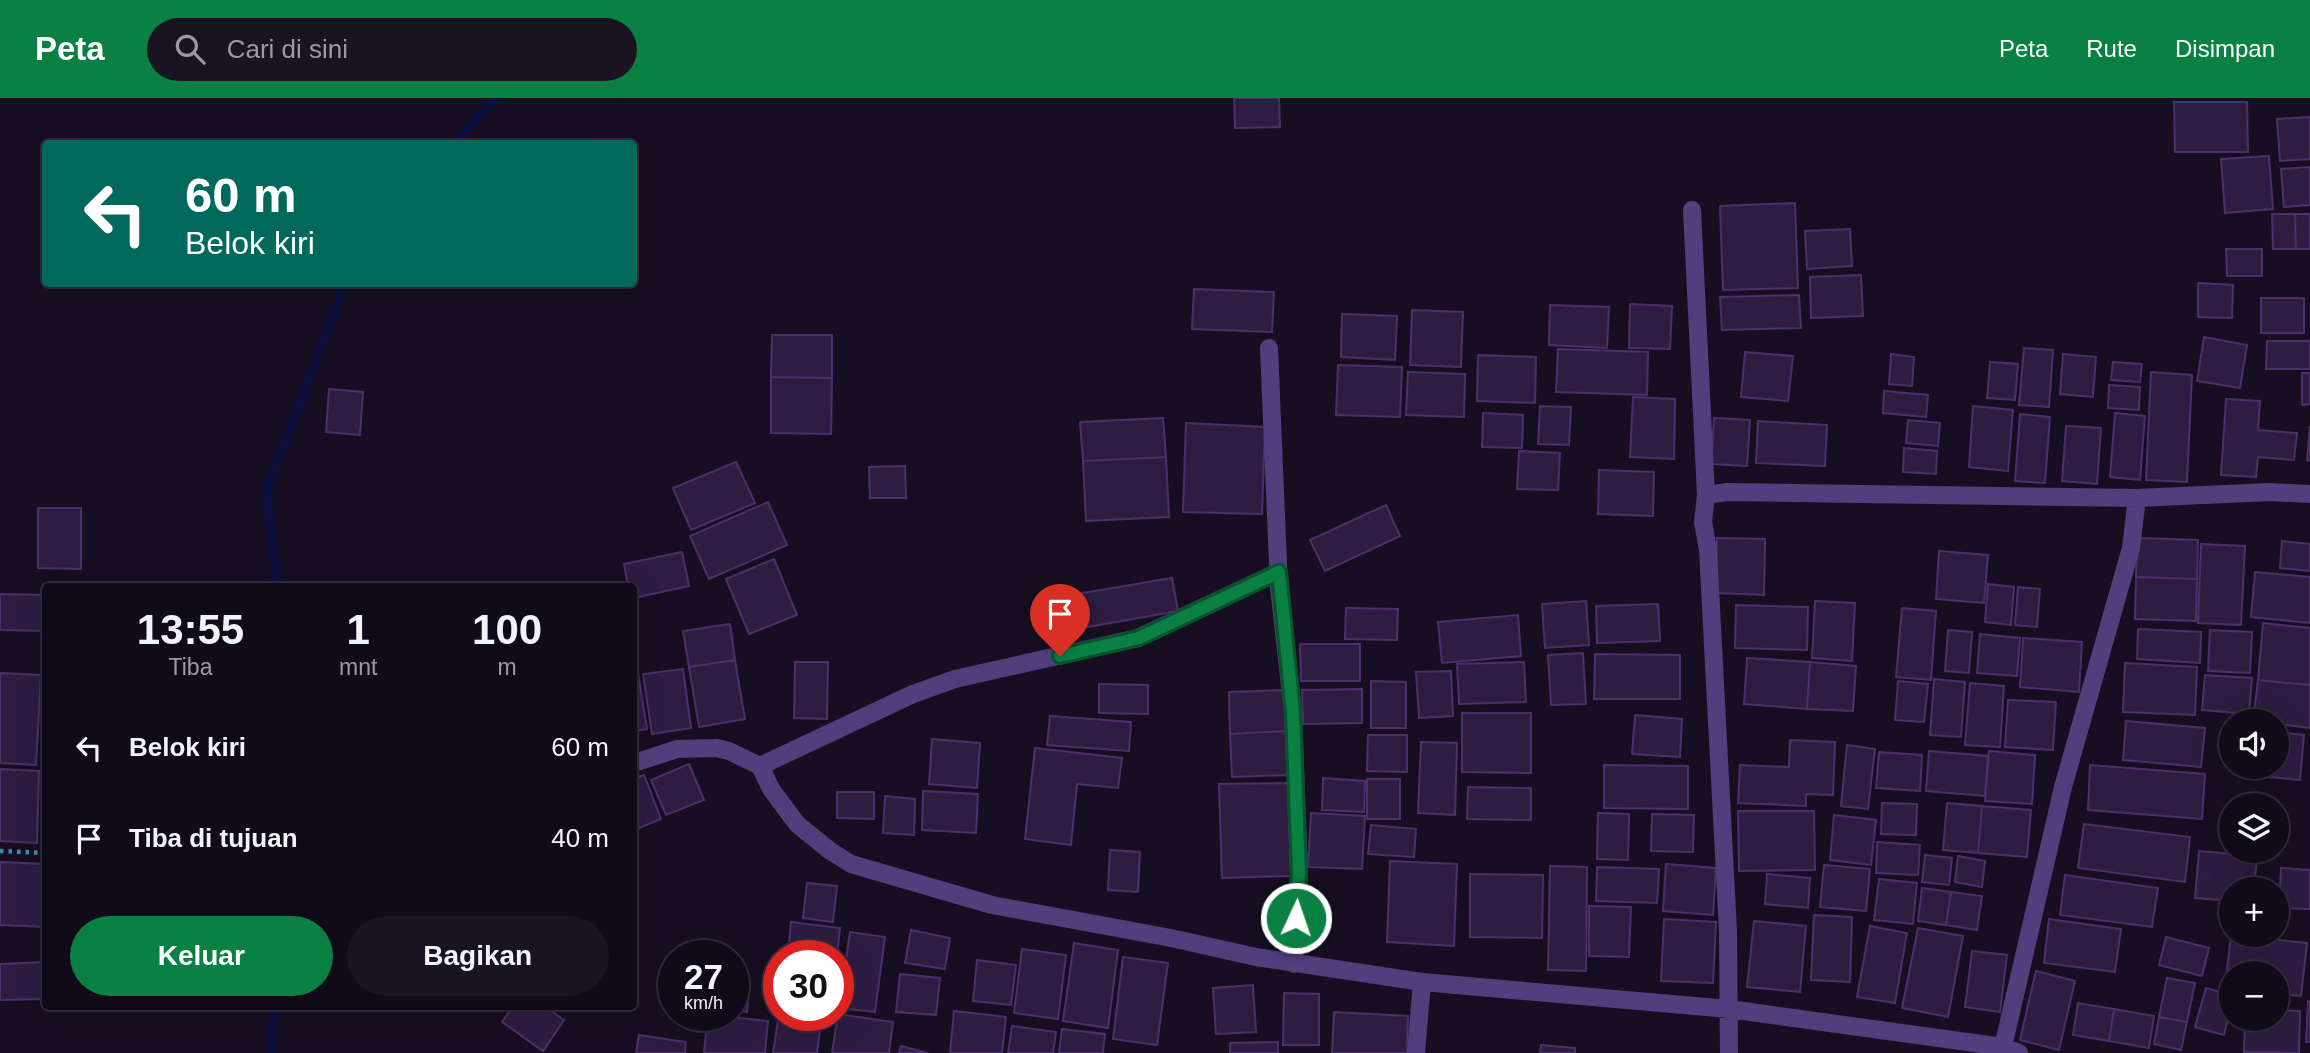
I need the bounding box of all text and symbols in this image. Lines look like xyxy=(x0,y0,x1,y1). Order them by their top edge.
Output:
search box xyxy=(147,18,637,81)
text: Peta xyxy=(35,30,105,67)
icon: search xyxy=(171,30,209,68)
text: Cari di sini xyxy=(227,34,348,64)
text: Peta xyxy=(1999,35,2048,62)
text: Rute xyxy=(2086,35,2137,62)
text: Disimpan xyxy=(2175,35,2275,62)
icon: left xyxy=(70,168,161,259)
text: 60 m xyxy=(185,168,297,222)
text: Belok kiri xyxy=(185,225,315,261)
pin xyxy=(1030,584,1090,656)
icon: arrive xyxy=(1041,595,1079,633)
text: 13:55 xyxy=(137,606,244,653)
text: 1 xyxy=(346,606,370,653)
text: 100 xyxy=(472,606,542,653)
text: Tiba xyxy=(169,654,212,680)
text: mnt xyxy=(339,654,377,680)
text: m xyxy=(498,654,517,680)
map controls xyxy=(2219,709,2289,1031)
button: sound xyxy=(2219,709,2289,779)
icon: left xyxy=(70,729,108,767)
text: Belok kiri xyxy=(129,732,246,762)
text: 60 m xyxy=(551,732,609,762)
button: layers xyxy=(2219,793,2289,863)
icon: arrive xyxy=(70,820,108,858)
text: Tiba di tujuan xyxy=(129,823,298,853)
text: 40 m xyxy=(551,823,609,853)
button: + xyxy=(2219,877,2289,947)
position arrow xyxy=(1259,881,1333,955)
button: Keluar xyxy=(70,916,333,996)
button: Bagikan xyxy=(347,916,609,996)
speed limit sign: 30 xyxy=(763,940,854,1031)
text: 27 xyxy=(684,957,723,996)
button: − xyxy=(2219,961,2289,1031)
text: km/h xyxy=(684,993,723,1013)

